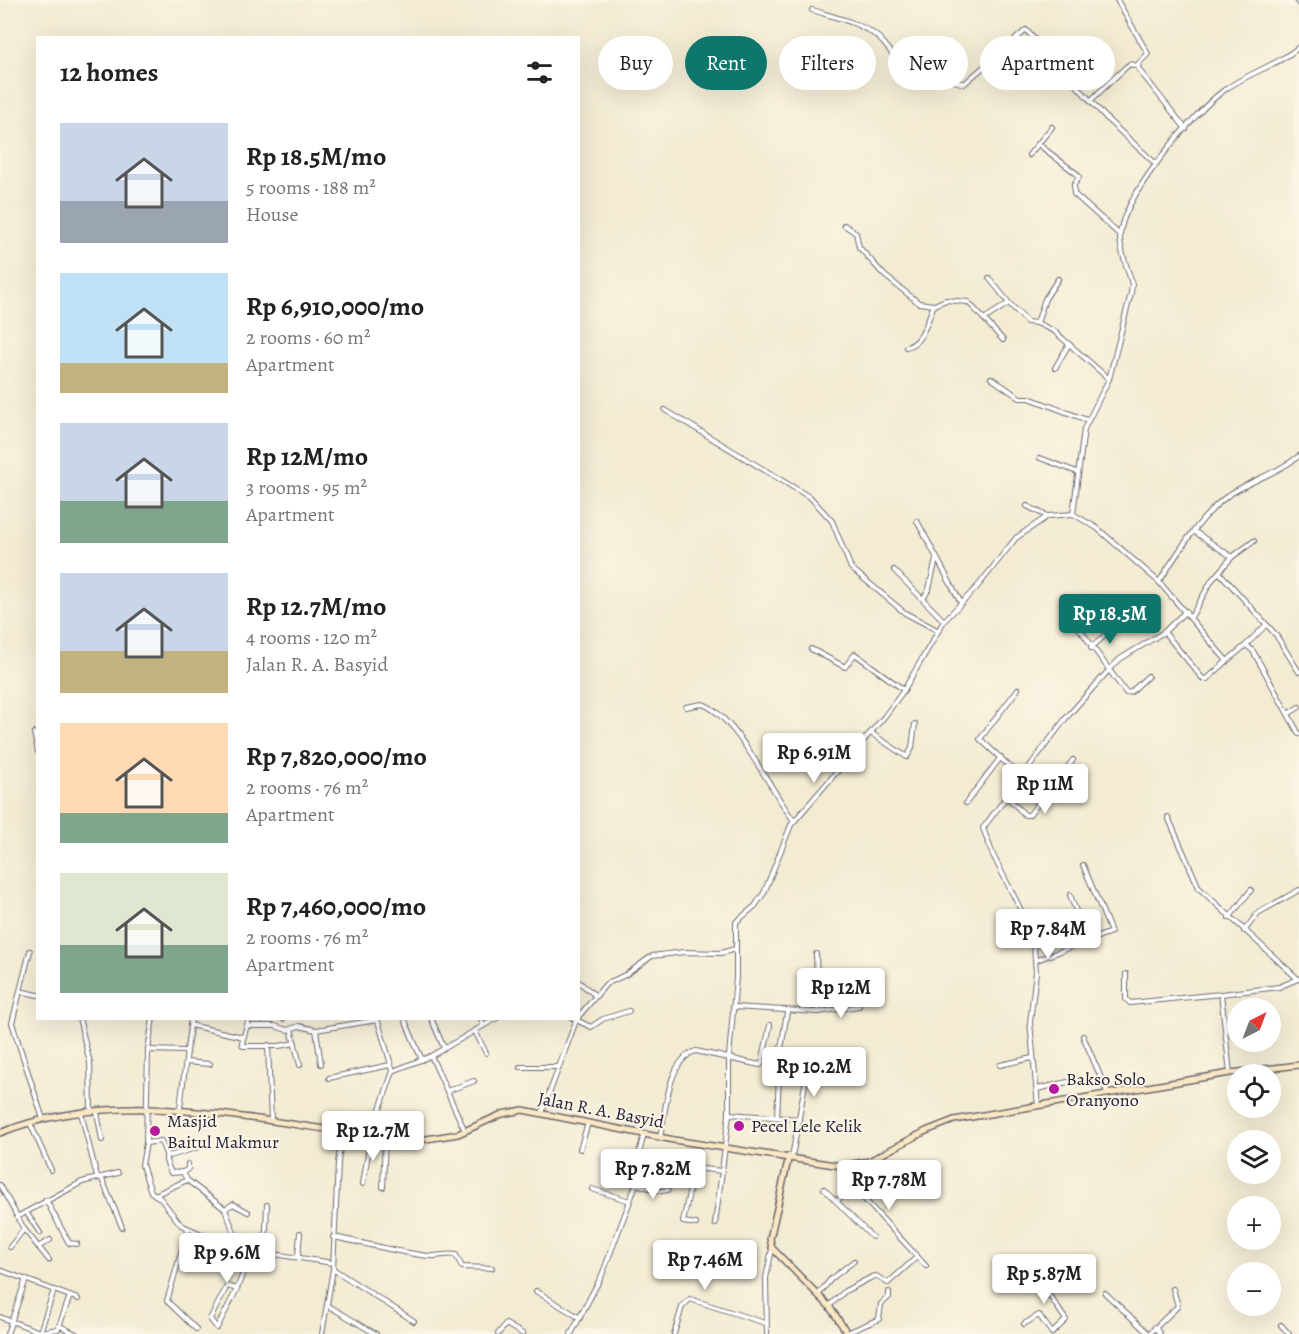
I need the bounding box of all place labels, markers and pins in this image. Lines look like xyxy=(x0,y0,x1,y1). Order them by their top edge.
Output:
pin: Rp 18.5M xyxy=(1048,594,1172,645)
pin: Rp 6.91M xyxy=(752,733,876,784)
pin: Rp 11M xyxy=(996,764,1094,815)
pin: Rp 7.84M xyxy=(986,909,1110,960)
pin: Rp 12M xyxy=(792,968,890,1019)
pin: Rp 10.2M xyxy=(752,1047,876,1098)
place label: Bakso Solo Oranyono xyxy=(1066,1067,1145,1112)
marker: Bakso Solo Oranyono xyxy=(1047,1082,1061,1096)
place label: Masjid Baitul Makmur xyxy=(167,1109,279,1154)
pin: Rp 12.7M xyxy=(311,1111,435,1162)
place label: Pecel Lele Kelik xyxy=(751,1114,862,1138)
marker: Pecel Lele Kelik xyxy=(732,1119,746,1133)
marker: Masjid Baitul Makmur xyxy=(148,1124,162,1138)
pin: Rp 7.82M xyxy=(591,1149,715,1200)
pin: Rp 7.78M xyxy=(827,1160,951,1211)
pin: Rp 9.6M xyxy=(172,1233,282,1284)
pin: Rp 7.46M xyxy=(643,1240,767,1291)
pin: Rp 5.87M xyxy=(982,1254,1106,1305)

